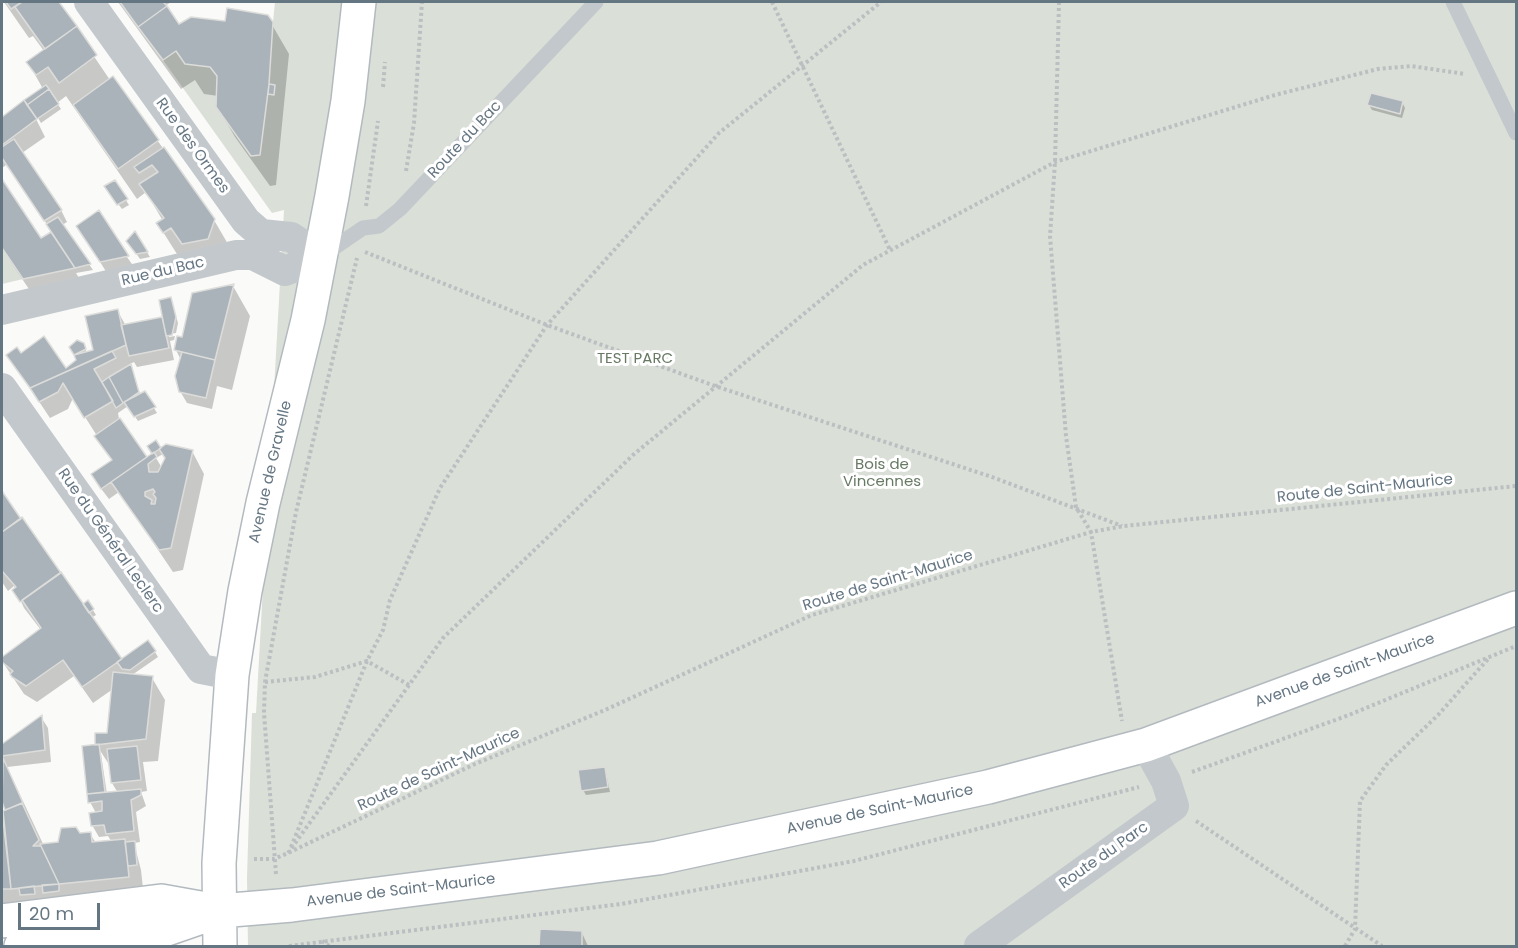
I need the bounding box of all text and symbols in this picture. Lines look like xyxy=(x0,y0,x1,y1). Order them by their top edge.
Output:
street label: Rue des Ormes xyxy=(151,95,233,197)
street label: Route du Bac xyxy=(425,98,505,182)
street label: Rue du Bac xyxy=(120,254,206,290)
park label: TEST PARC xyxy=(597,350,673,368)
street label: Avenue de Gravelle xyxy=(246,399,296,545)
park label: Bois de Vincennes xyxy=(843,456,921,491)
street label: Rue du Général Leclerc xyxy=(53,466,167,616)
street label: Route de Saint-Maurice xyxy=(1276,471,1454,507)
street label: Route de Saint-Maurice xyxy=(801,547,975,615)
street label: Avenue de Saint-Maurice xyxy=(1253,630,1437,712)
street label: Route de Saint-Maurice xyxy=(355,724,523,816)
street label: Avenue de Saint-Maurice xyxy=(785,781,975,839)
street label: Route du Parc xyxy=(1056,819,1152,893)
street label: Avenue de Saint-Maurice xyxy=(306,870,496,912)
scale bar xyxy=(21,891,104,929)
text: 20 m xyxy=(29,901,74,926)

